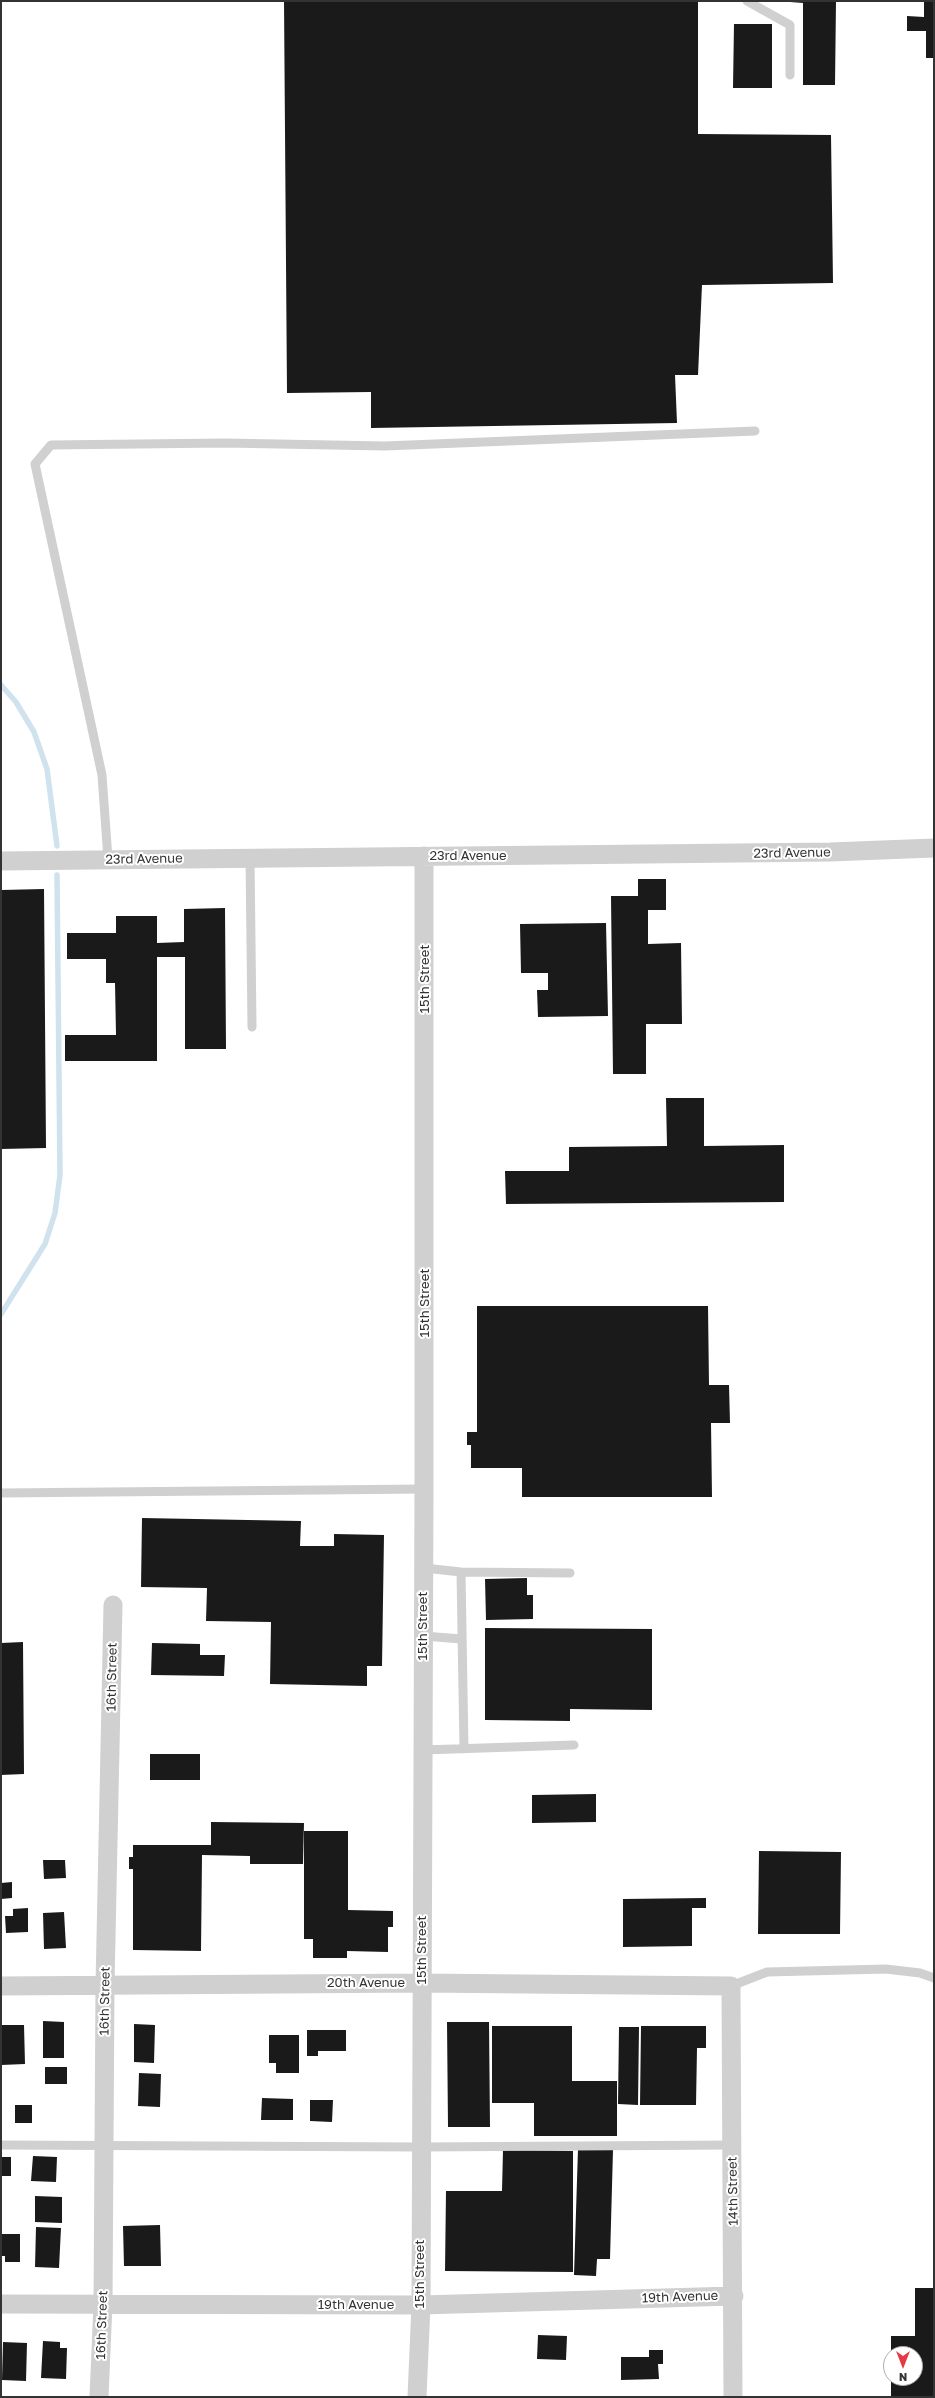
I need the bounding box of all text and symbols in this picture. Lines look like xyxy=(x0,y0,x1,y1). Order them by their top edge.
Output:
street label: 23rd Avenue xyxy=(753,845,831,861)
street label: 23rd Avenue xyxy=(429,848,507,864)
street label: 23rd Avenue xyxy=(105,851,183,867)
street label: 15th Street xyxy=(417,945,433,1013)
street label: 15th Street xyxy=(417,1269,433,1337)
street label: 15th Street xyxy=(415,1592,431,1660)
street label: 16th Street xyxy=(104,1642,120,1712)
street label: 15th Street xyxy=(414,1916,430,1984)
street label: 16th Street xyxy=(97,1966,113,2036)
street label: 20th Avenue xyxy=(327,1975,405,1991)
street label: 14th Street xyxy=(725,2156,741,2226)
street label: 15th Street xyxy=(412,2240,428,2308)
street label: 19th Avenue xyxy=(641,2288,719,2306)
street label: 16th Street xyxy=(93,2290,111,2360)
street label: 19th Avenue xyxy=(318,2297,394,2313)
north arrow xyxy=(883,2346,923,2386)
text: N xyxy=(899,2371,907,2384)

